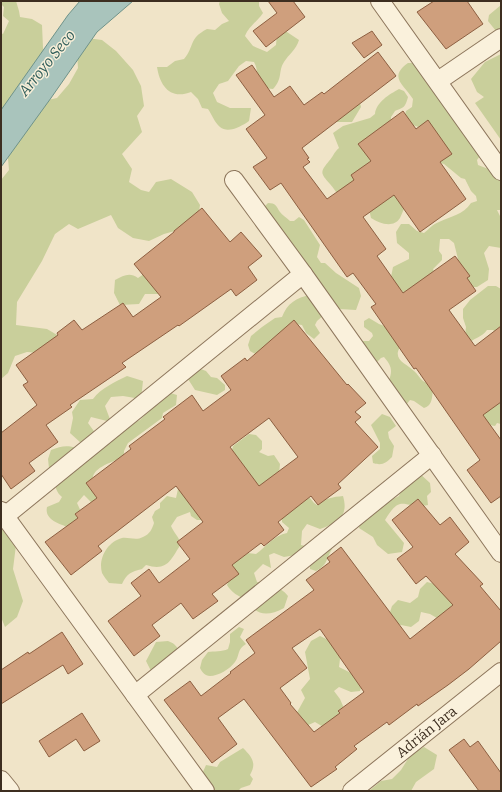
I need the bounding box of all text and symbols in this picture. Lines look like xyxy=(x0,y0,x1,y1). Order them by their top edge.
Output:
water label: Arroyo Seco xyxy=(14,26,79,100)
street label: Adrián Jara xyxy=(393,703,461,761)

